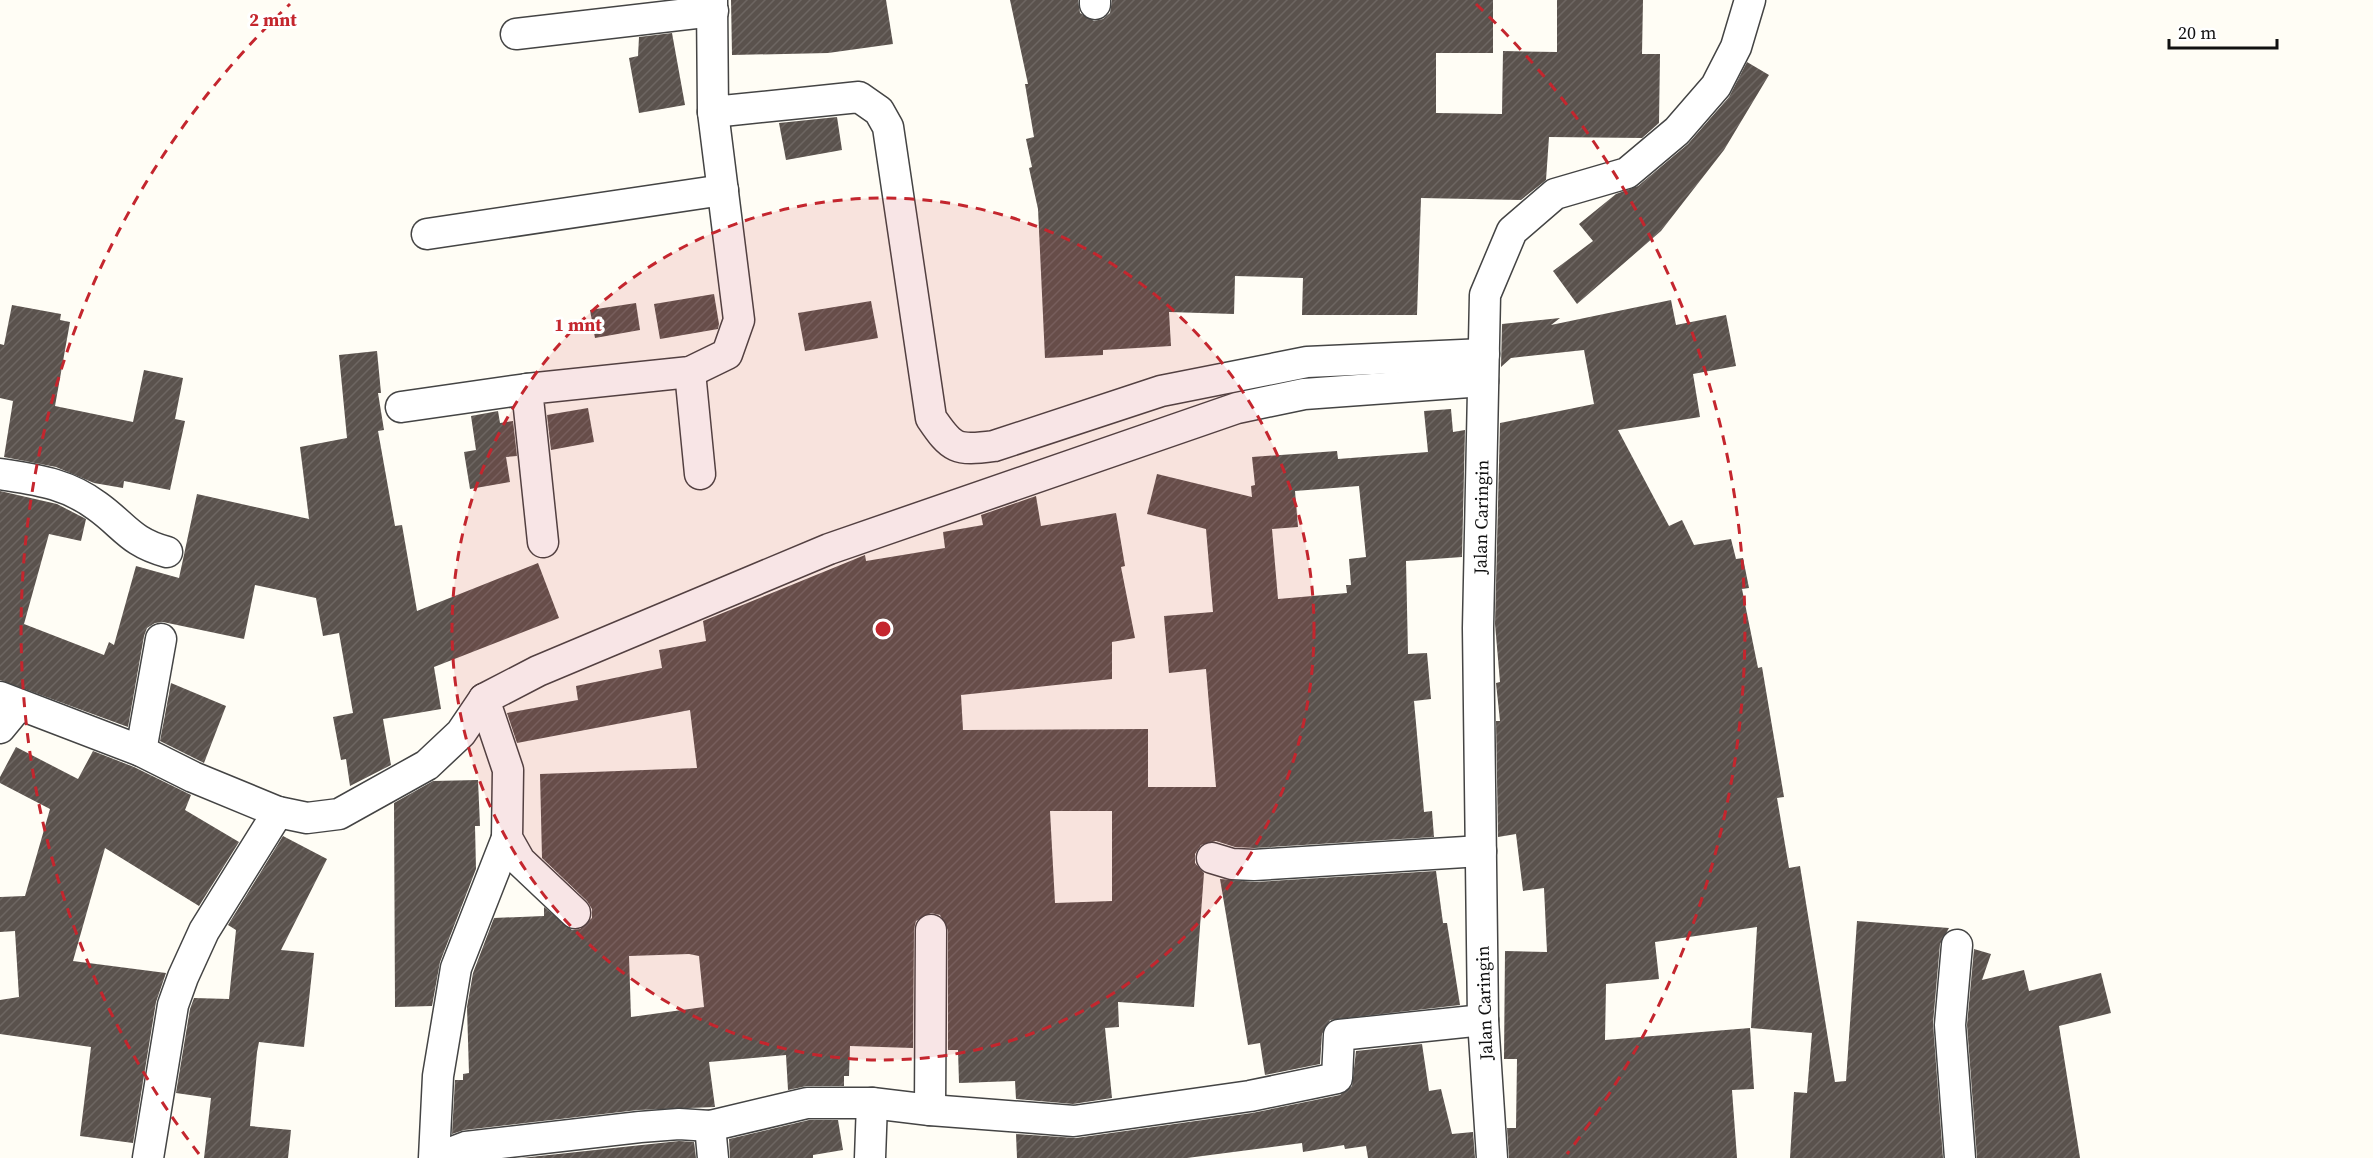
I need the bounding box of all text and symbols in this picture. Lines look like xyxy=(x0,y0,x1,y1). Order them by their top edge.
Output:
text: 2 mnt xyxy=(249,7,297,32)
scale bar xyxy=(2169,12,2277,50)
text: 20 m xyxy=(2178,20,2216,45)
text: 1 mnt xyxy=(554,312,602,337)
street label: Jalan Caringin xyxy=(1467,459,1495,576)
centre of rings xyxy=(873,619,893,639)
street label: Jalan Caringin xyxy=(1470,945,1499,1062)

